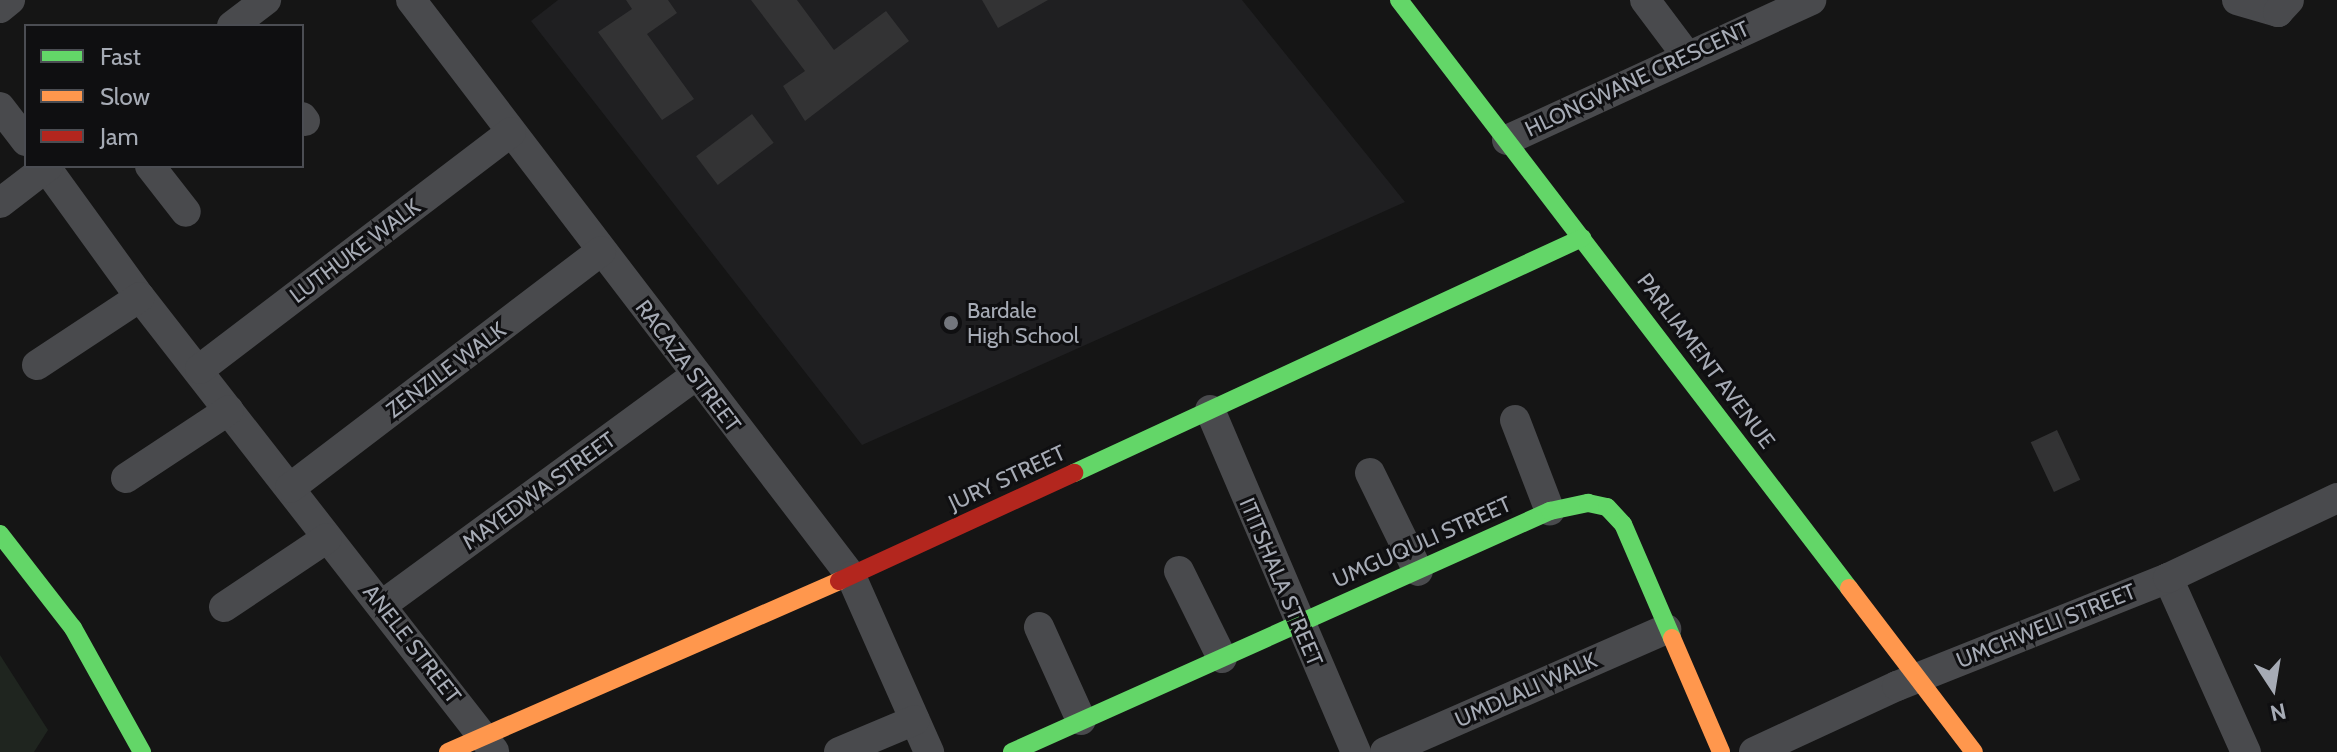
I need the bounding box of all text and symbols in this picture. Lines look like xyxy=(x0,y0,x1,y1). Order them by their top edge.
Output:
street label: HLONGWANE CRESCENT xyxy=(1521,15,1753,143)
legend xyxy=(24,24,304,168)
text: Fast xyxy=(100,42,141,71)
text: Slow xyxy=(100,82,150,111)
text: Jam xyxy=(100,122,138,151)
street label: LUTHUKE WALK xyxy=(285,193,425,309)
street label: PARLIAMENT AVENUE xyxy=(1632,268,1780,454)
street label: RACAZA STREET xyxy=(630,295,746,437)
place label: Bardale High School xyxy=(967,297,1079,348)
marker: Bardale High School xyxy=(942,314,960,332)
street label: ZENZILE WALK xyxy=(381,317,511,423)
street label: MAYEDWA STREET xyxy=(457,427,621,555)
street label: JURY STREET xyxy=(944,439,1070,517)
street label: UMGUQULI STREET xyxy=(1329,491,1515,593)
street label: ITITSHALA STREET xyxy=(1234,494,1328,670)
street label: UMCHWELI STREET xyxy=(1952,578,2140,674)
street label: ANELE STREET xyxy=(357,579,467,709)
street label: UMDLALI WALK xyxy=(1451,647,1601,733)
north arrow xyxy=(2233,648,2313,728)
text: N xyxy=(2268,697,2289,727)

